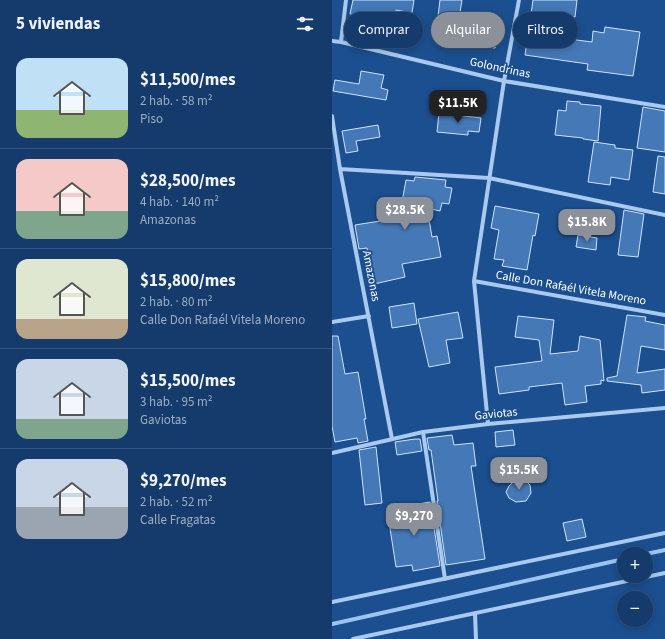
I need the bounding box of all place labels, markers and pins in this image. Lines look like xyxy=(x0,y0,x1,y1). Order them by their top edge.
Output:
pin: $11.5K xyxy=(425,90,491,124)
pin: $28.5K xyxy=(372,197,438,231)
pin: $15.8K xyxy=(554,209,620,243)
pin: $15.5K xyxy=(486,457,552,491)
pin: $9,270 xyxy=(381,503,447,537)

